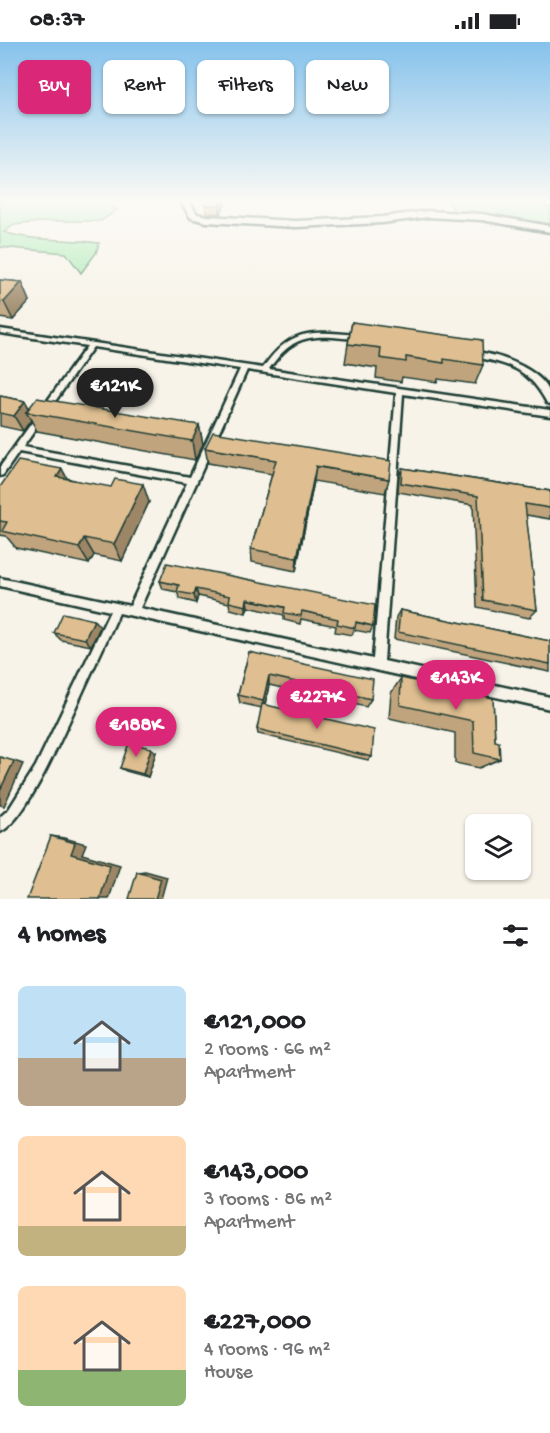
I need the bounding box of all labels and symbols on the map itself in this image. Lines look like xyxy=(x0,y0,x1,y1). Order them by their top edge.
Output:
pin: €121K xyxy=(73,368,157,419)
pin: €143K xyxy=(414,660,498,711)
pin: €227K xyxy=(275,679,359,730)
pin: €188K xyxy=(94,707,178,758)

